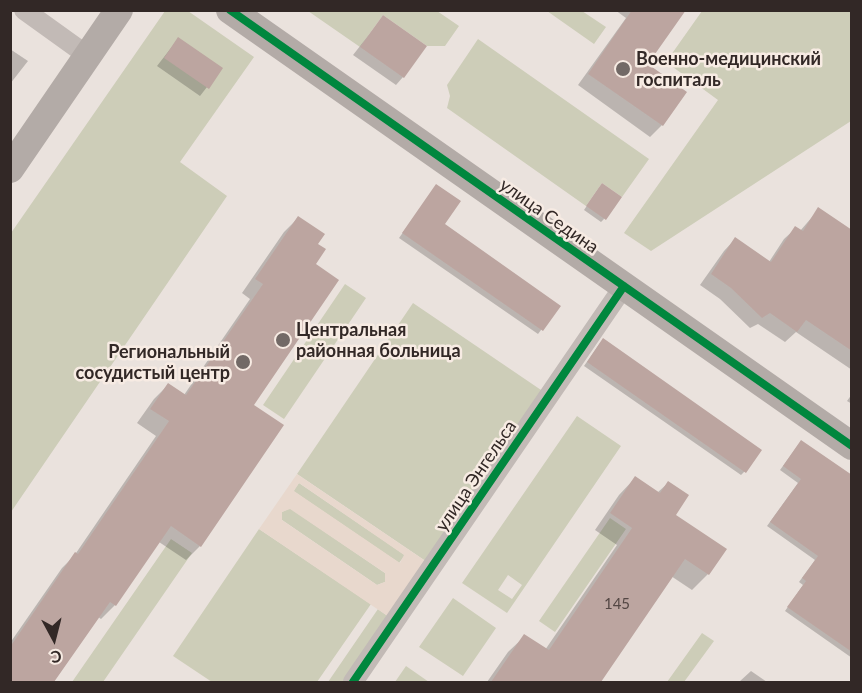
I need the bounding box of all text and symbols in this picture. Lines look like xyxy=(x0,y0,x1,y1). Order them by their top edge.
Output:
place label: Военно-медицинский госпиталь xyxy=(636,48,821,90)
marker: Военно-медицинский госпиталь xyxy=(614,60,632,78)
street label: улица Седина xyxy=(495,174,603,258)
place label: Центральная районная больница xyxy=(296,319,461,362)
marker: Центральная районная больница xyxy=(274,331,292,349)
place label: Региональный сосудистый центр xyxy=(76,341,230,384)
marker: Региональный сосудистый центр xyxy=(234,353,252,371)
street label: улица Энгельса xyxy=(431,416,521,536)
house number: 145 xyxy=(604,595,630,613)
north arrow xyxy=(24,609,84,669)
text: С xyxy=(50,647,63,667)

